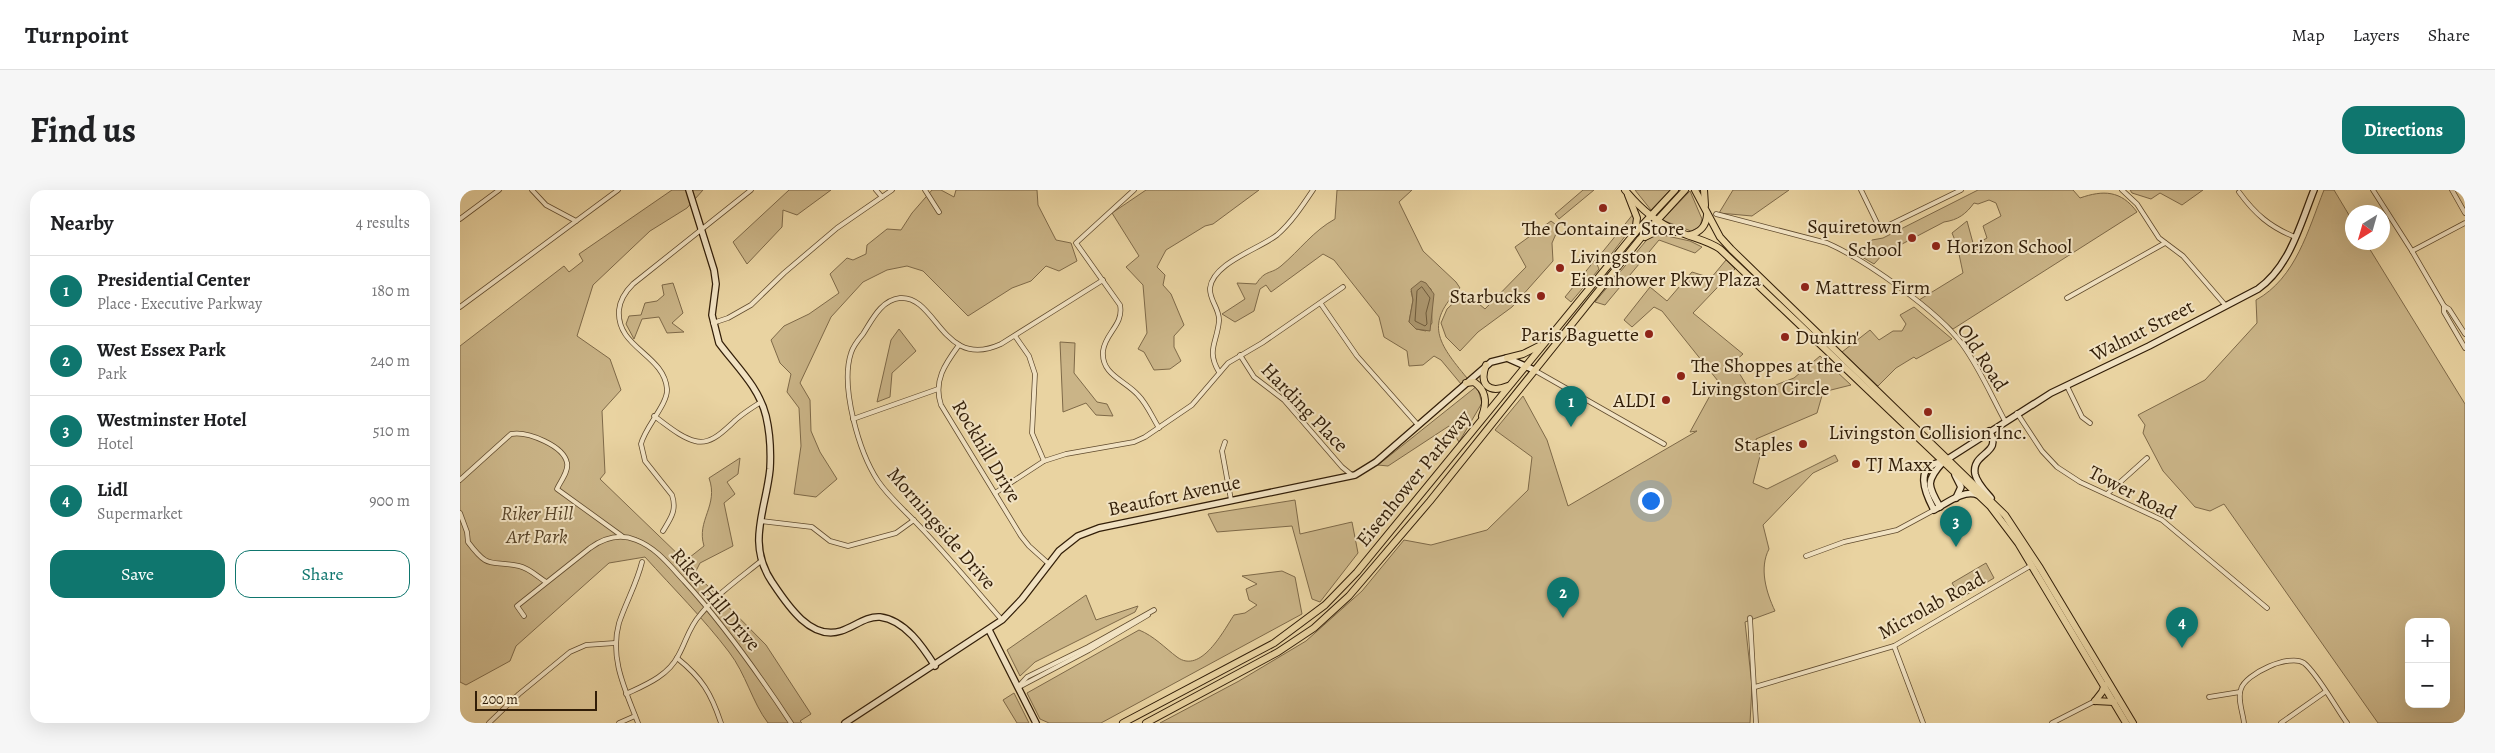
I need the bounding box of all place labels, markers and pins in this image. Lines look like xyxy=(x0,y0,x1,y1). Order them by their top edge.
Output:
marker: The Container Store xyxy=(1597,202,1609,214)
place label: Squiretown School xyxy=(1807,213,1902,263)
place label: The Container Store xyxy=(1522,215,1684,242)
marker: Squiretown School xyxy=(1906,232,1918,244)
place label: Horizon School xyxy=(1946,233,2072,260)
marker: Horizon School xyxy=(1930,240,1942,252)
place label: Livingston Eisenhower Pkwy Plaza xyxy=(1570,243,1762,293)
marker: Livingston Eisenhower Pkwy Plaza xyxy=(1554,262,1566,274)
place label: Mattress Firm xyxy=(1815,274,1931,301)
marker: Mattress Firm xyxy=(1799,281,1811,293)
place label: Starbucks xyxy=(1449,283,1531,310)
marker: Starbucks xyxy=(1535,290,1547,302)
place label: Paris Baguette xyxy=(1521,321,1639,348)
place label: Dunkin' xyxy=(1795,324,1859,351)
marker: Paris Baguette xyxy=(1643,328,1655,340)
marker: Dunkin' xyxy=(1779,331,1791,343)
place label: The Shoppes at the Livingston Circle xyxy=(1691,352,1843,402)
marker: The Shoppes at the Livingston Circle xyxy=(1675,370,1687,382)
pin: 1 xyxy=(1555,386,1587,427)
place label: ALDI xyxy=(1612,387,1656,414)
marker: ALDI xyxy=(1660,394,1672,406)
marker: Livingston Collision Inc. xyxy=(1922,406,1934,418)
place label: Livingston Collision Inc. xyxy=(1829,419,2027,446)
place label: Staples xyxy=(1734,431,1793,458)
marker: Staples xyxy=(1797,438,1809,450)
place label: TJ Maxx xyxy=(1866,451,1933,478)
marker: TJ Maxx xyxy=(1850,458,1862,470)
pin: 3 xyxy=(1940,506,1972,547)
pin: 2 xyxy=(1547,577,1579,618)
pin: 4 xyxy=(2166,607,2198,648)

